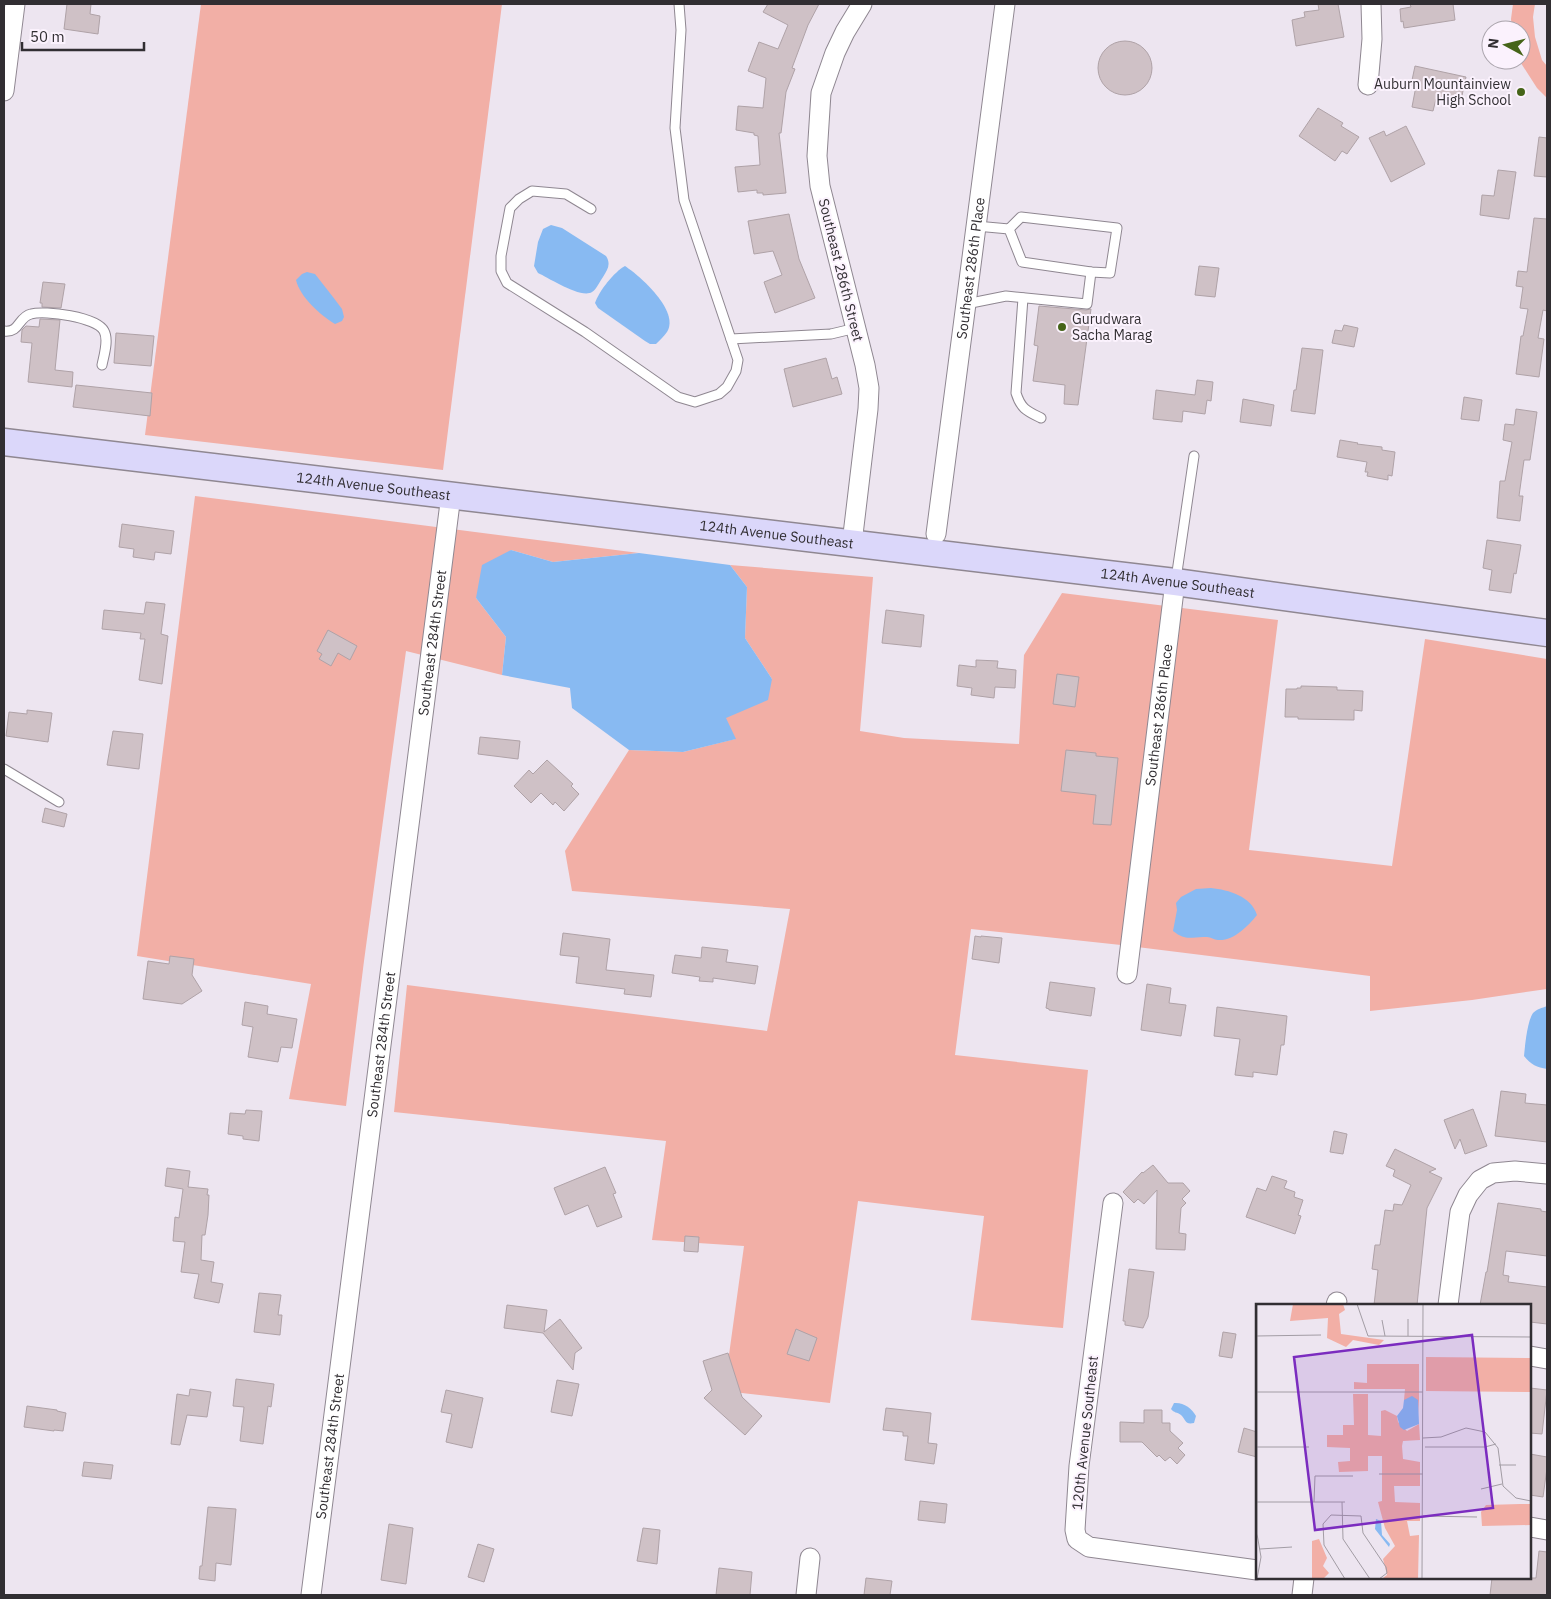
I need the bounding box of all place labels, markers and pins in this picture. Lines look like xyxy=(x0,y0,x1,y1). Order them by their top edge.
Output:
place label: Auburn Mountainview High School xyxy=(1374,75,1511,109)
marker: Auburn Mountainview High School xyxy=(1515,86,1527,98)
place label: Gurudwara Sacha Marag xyxy=(1072,310,1153,344)
marker: Gurudwara Sacha Marag xyxy=(1056,321,1068,333)

